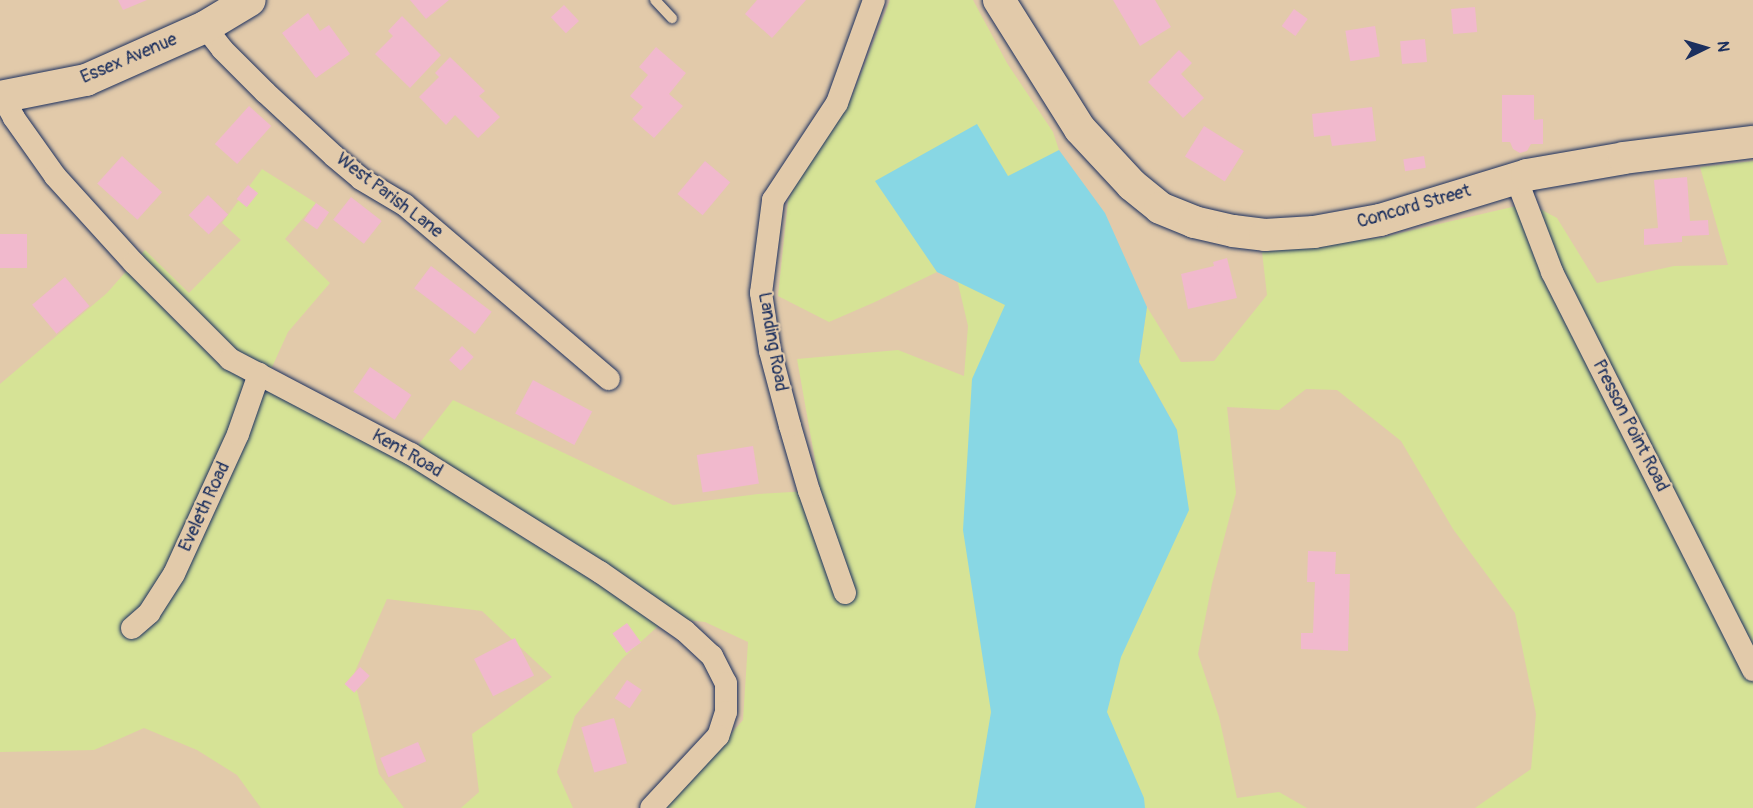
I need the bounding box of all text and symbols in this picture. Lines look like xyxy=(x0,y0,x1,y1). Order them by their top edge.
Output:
north arrow xyxy=(1675,18,1735,78)
street label: Essex Avenue xyxy=(78,29,180,89)
text: N xyxy=(1712,40,1733,53)
street label: West Parish Lane xyxy=(331,149,447,243)
street label: Concord Street xyxy=(1355,180,1473,234)
street label: Landing Road xyxy=(753,291,791,393)
street label: Presson Point Road xyxy=(1587,356,1673,496)
street label: Kent Road xyxy=(368,425,446,483)
street label: Eveleth Road xyxy=(175,459,235,555)

